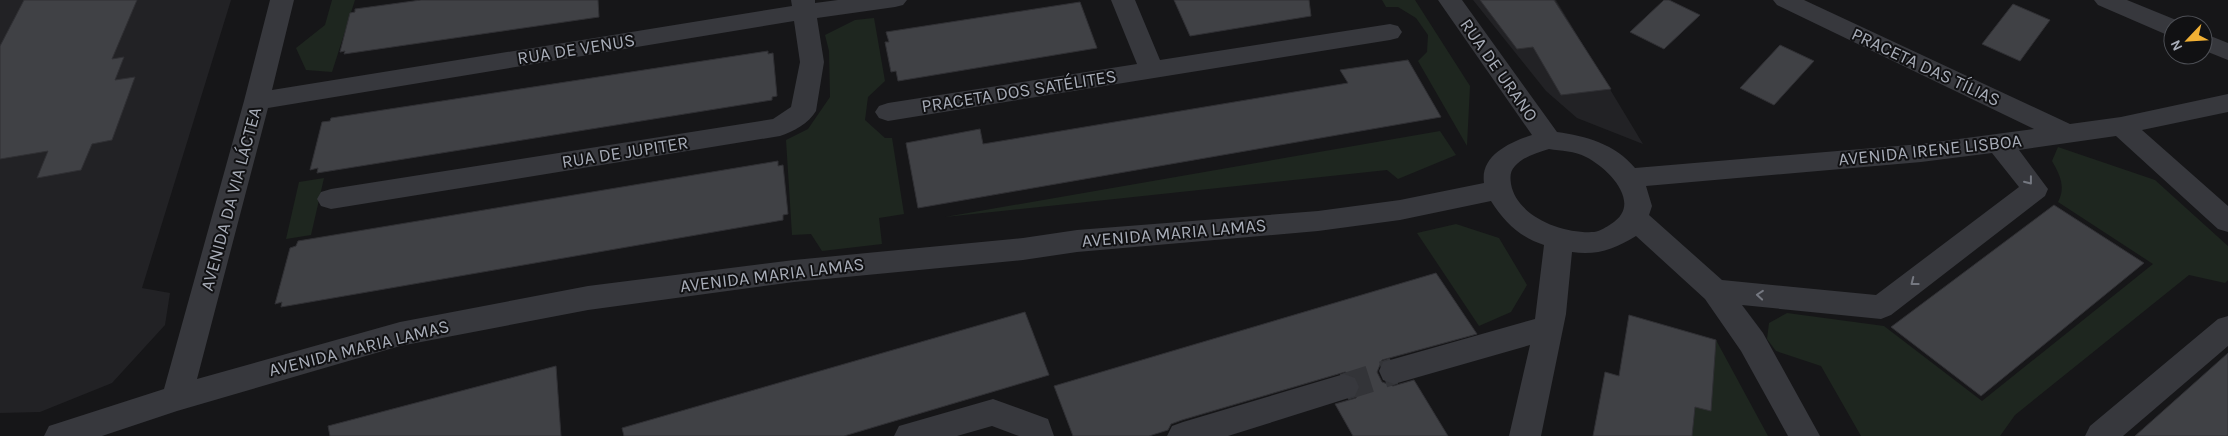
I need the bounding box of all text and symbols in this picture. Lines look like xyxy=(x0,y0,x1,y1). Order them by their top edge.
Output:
street label: RUA DE URANO xyxy=(1455,14,1543,126)
north arrow xyxy=(2163,15,2213,65)
street label: PRACETA DAS TÍLIAS xyxy=(1848,22,2004,111)
street label: RUA DE VENUS xyxy=(516,29,636,69)
text: N xyxy=(2167,37,2186,53)
street label: PRACETA DOS SATÉLITES xyxy=(920,64,1118,117)
street label: AVENIDA DA VIA LÁCTEA xyxy=(195,104,266,293)
street label: AVENIDA IRENE LISBOA xyxy=(1837,129,2023,171)
street label: RUA DE JUPITER xyxy=(560,131,690,173)
one-way arrow xyxy=(2023,175,2031,184)
street label: AVENIDA MARIA LAMAS xyxy=(1081,214,1267,252)
street label: AVENIDA MARIA LAMAS xyxy=(679,253,865,297)
one-way arrow xyxy=(1910,276,1920,285)
one-way arrow xyxy=(1756,290,1764,301)
street label: AVENIDA MARIA LAMAS xyxy=(266,315,452,381)

